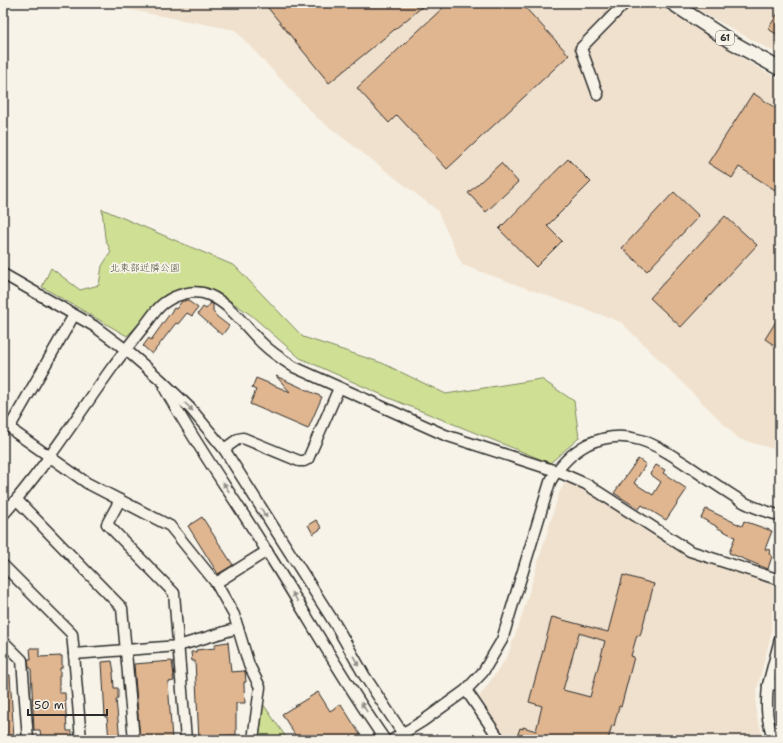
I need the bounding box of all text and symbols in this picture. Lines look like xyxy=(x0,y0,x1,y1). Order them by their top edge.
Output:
road number: 61 xyxy=(716,31,734,45)
park label: 北東部近隣公園 xyxy=(110,261,180,274)
one-way arrow xyxy=(184,402,194,412)
one-way arrow xyxy=(222,482,230,492)
one-way arrow xyxy=(260,507,267,518)
one-way arrow xyxy=(291,592,299,602)
one-way arrow xyxy=(353,655,360,667)
scale bar xyxy=(28,691,107,717)
text: 50 m xyxy=(34,697,64,713)
one-way arrow xyxy=(360,702,367,713)

